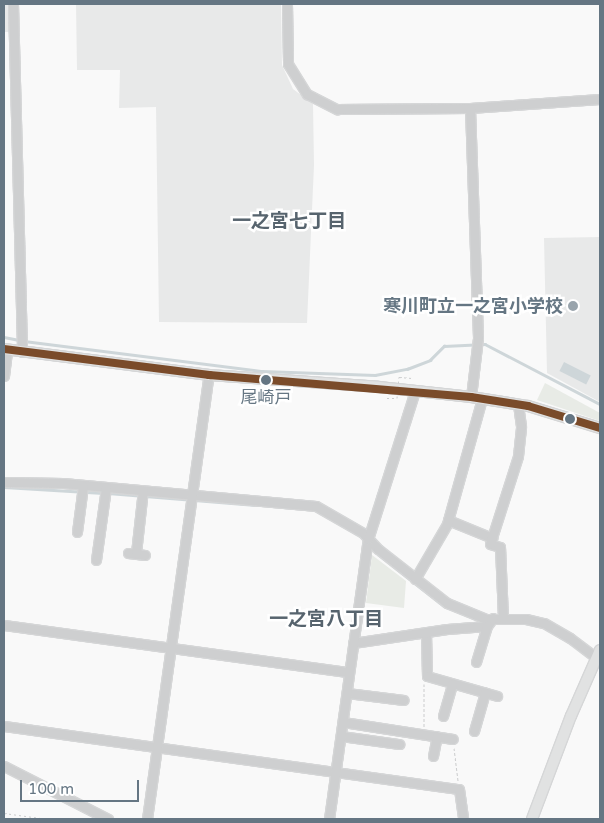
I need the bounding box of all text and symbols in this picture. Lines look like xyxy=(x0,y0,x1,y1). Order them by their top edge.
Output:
district label: 一之宮七丁目 xyxy=(232,211,346,233)
place label: 寒川町立一之宮小学校 xyxy=(383,295,563,317)
marker: 寒川町立一之宮小学校 xyxy=(567,300,579,312)
marker: 尾崎戸 xyxy=(261,375,271,385)
place label: 尾崎戸 xyxy=(241,388,291,408)
unlabelled marker xyxy=(565,414,575,424)
district label: 一之宮八丁目 xyxy=(269,609,383,631)
scale bar xyxy=(22,770,141,802)
text: 100 m xyxy=(28,780,74,798)

